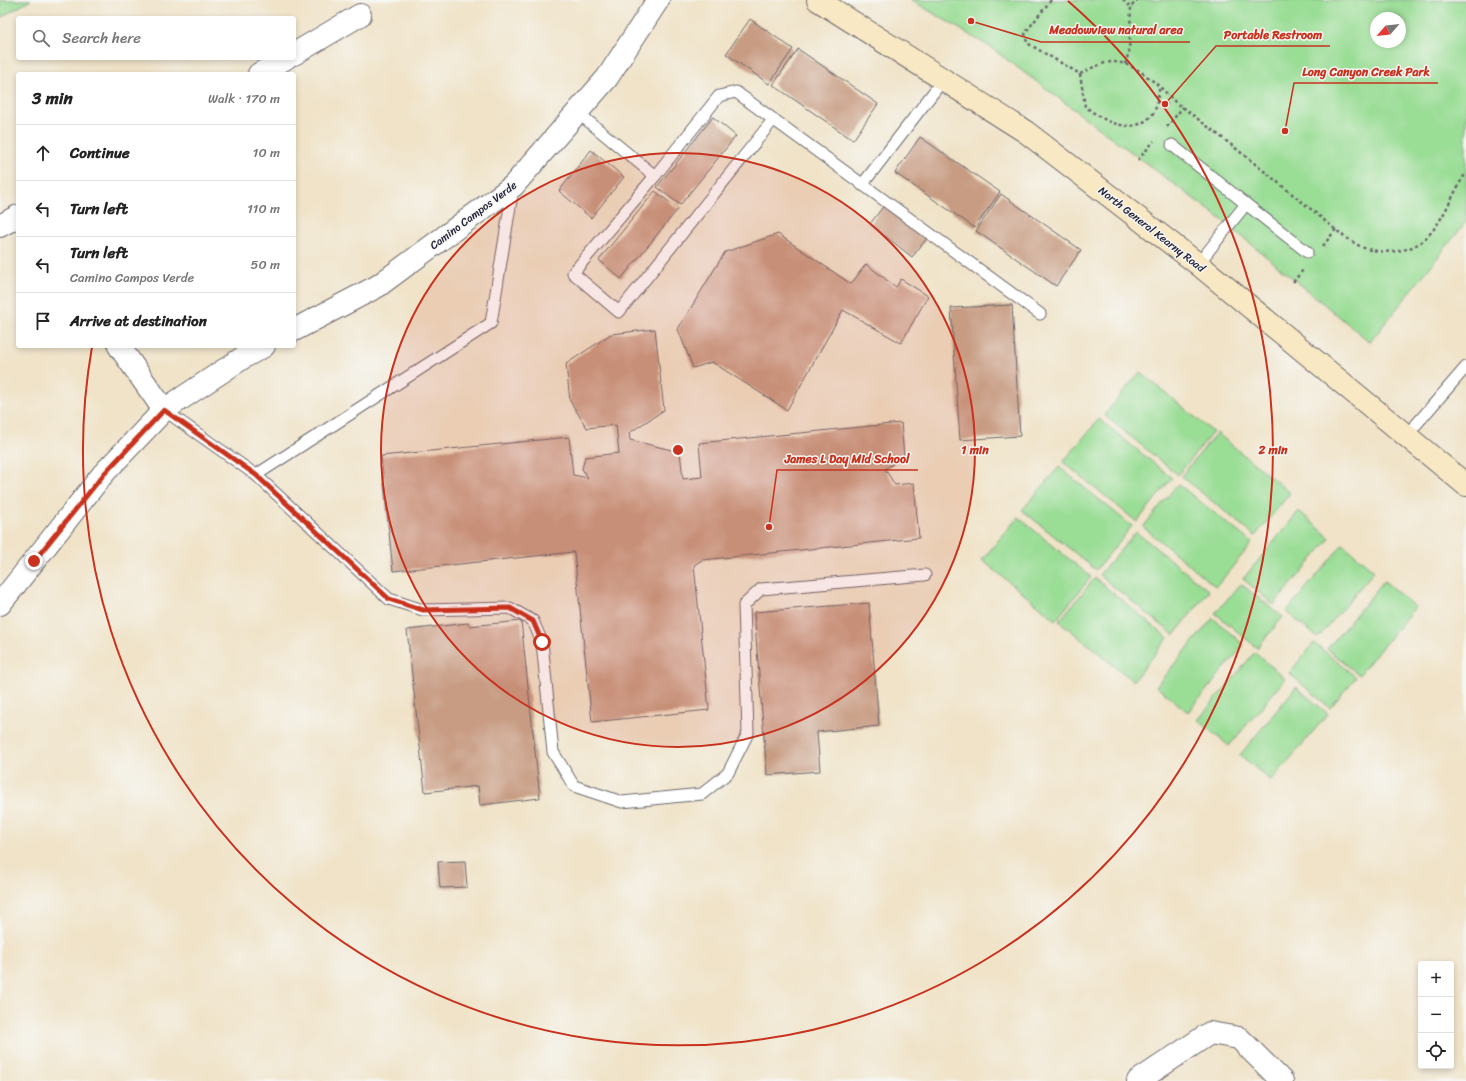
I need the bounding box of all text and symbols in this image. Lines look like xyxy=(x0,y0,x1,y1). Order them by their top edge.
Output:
north arrow xyxy=(1370,12,1406,48)
search box xyxy=(16,16,296,60)
callout: Meadowview natural area xyxy=(1041,18,1190,42)
text: Meadowview natural area xyxy=(1048,19,1184,41)
callout: Portable Restroom xyxy=(1216,22,1330,46)
text: Portable Restroom xyxy=(1224,24,1322,46)
text: Search here xyxy=(62,25,141,51)
icon: search xyxy=(30,27,52,49)
callout: Long Canyon Creek Park xyxy=(1294,59,1438,83)
text: Long Canyon Creek Park xyxy=(1302,61,1430,83)
text: 3 min xyxy=(32,83,73,113)
text: Walk · 170 m xyxy=(208,87,280,110)
text: Continue xyxy=(70,140,130,166)
text: 10 m xyxy=(253,141,280,164)
icon: ahead xyxy=(32,142,54,164)
street label: Camino Campos Verde xyxy=(426,176,521,255)
street label: North General Kearny Road xyxy=(1094,181,1210,278)
text: Turn left xyxy=(70,196,128,222)
text: 110 m xyxy=(247,197,280,220)
icon: left xyxy=(32,198,54,220)
text: Turn left xyxy=(70,240,128,266)
text: 50 m xyxy=(250,253,280,276)
icon: left xyxy=(32,254,54,276)
text: Camino Campos Verde xyxy=(70,266,194,289)
text: Arrive at destination xyxy=(70,308,207,334)
icon: arrive xyxy=(32,310,54,332)
text: 1 min xyxy=(961,439,989,461)
text: 2 min xyxy=(1257,439,1288,461)
centre of rings xyxy=(671,443,685,457)
callout: James L Day Mid School xyxy=(777,446,918,470)
text: James L Day Mid School xyxy=(784,448,910,470)
route end xyxy=(25,552,43,570)
route start xyxy=(533,633,551,651)
map controls xyxy=(1418,961,1454,1069)
button: + xyxy=(1418,961,1454,997)
button: − xyxy=(1418,997,1454,1033)
button: locate xyxy=(1418,1033,1454,1069)

